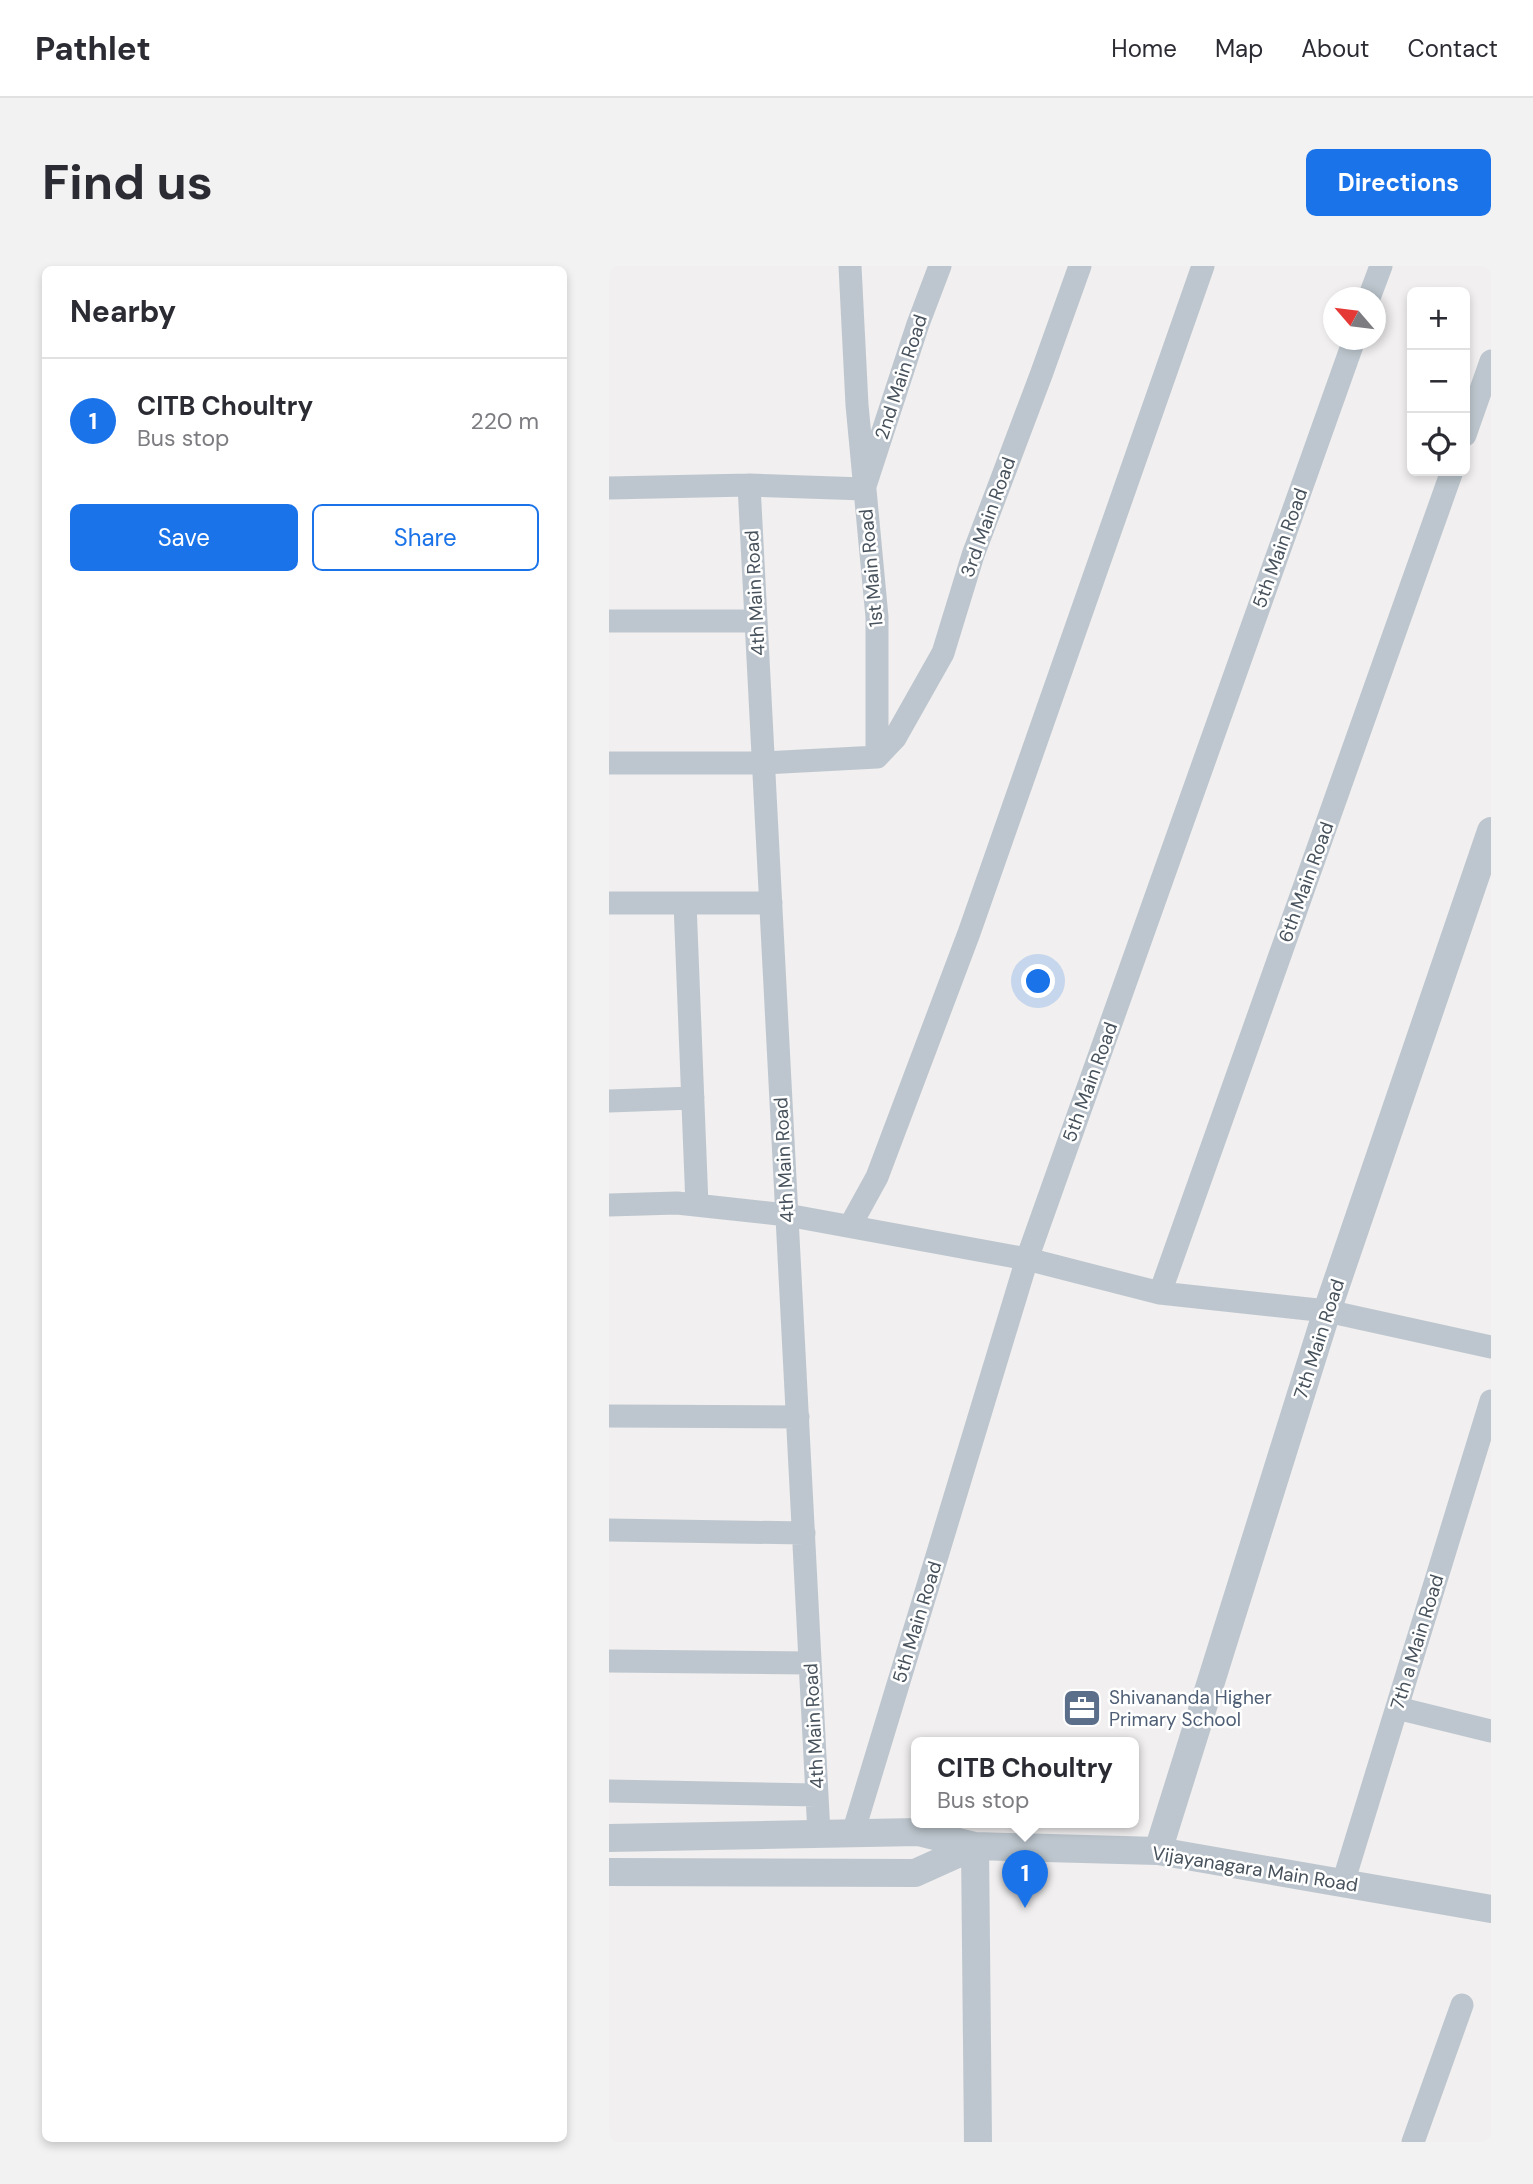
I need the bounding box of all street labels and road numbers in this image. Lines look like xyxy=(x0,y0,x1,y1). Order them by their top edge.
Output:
street label: 2nd Main Road xyxy=(869,311,933,443)
street label: 3rd Main Road xyxy=(955,454,1021,580)
street label: 5th Main Road xyxy=(1247,484,1313,612)
street label: 1st Main Road xyxy=(853,508,889,628)
street label: 4th Main Road xyxy=(739,529,771,657)
street label: 6th Main Road xyxy=(1273,818,1339,946)
street label: 5th Main Road xyxy=(1057,1018,1123,1146)
street label: 4th Main Road xyxy=(768,1096,800,1224)
street label: 7th Main Road xyxy=(1288,1276,1350,1402)
street label: 5th Main Road xyxy=(887,1558,947,1686)
street label: 7th a Main Road xyxy=(1385,1571,1449,1713)
street label: 4th Main Road xyxy=(798,1662,830,1790)
street label: Vijayanagara Main Road xyxy=(1150,1840,1360,1898)

